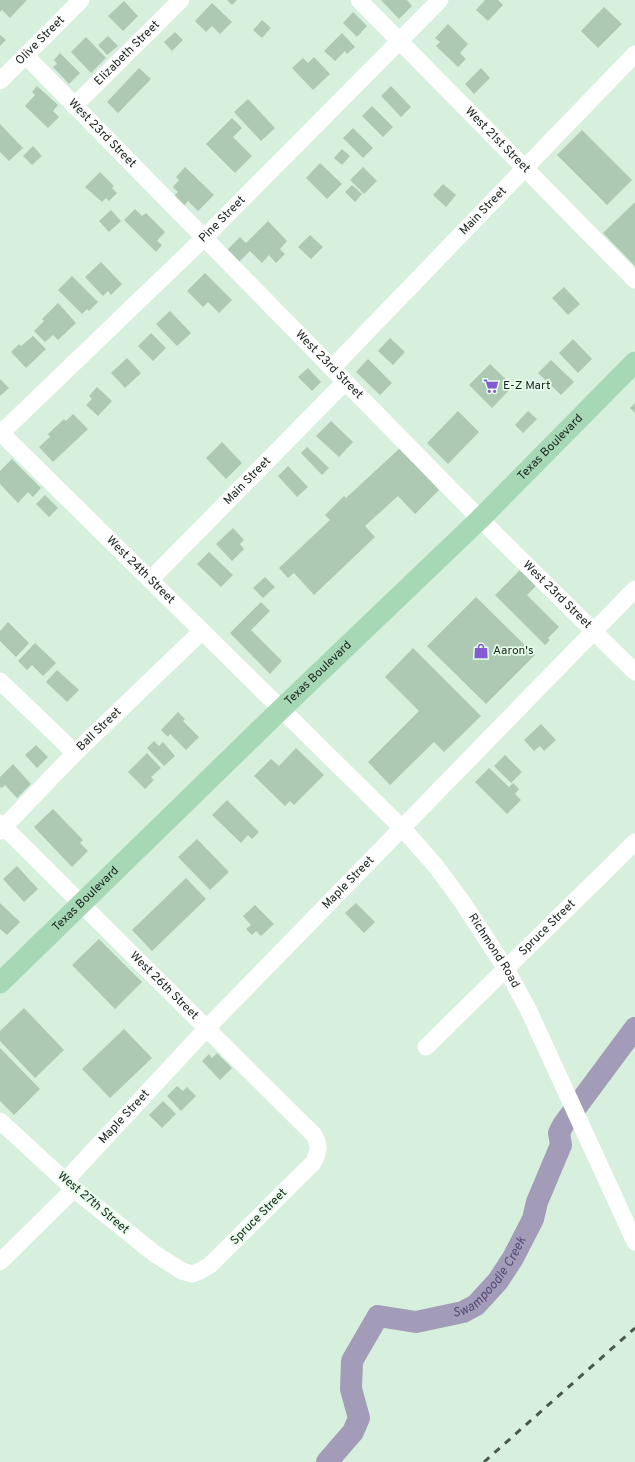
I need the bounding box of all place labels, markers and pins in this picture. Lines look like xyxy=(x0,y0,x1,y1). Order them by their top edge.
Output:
supermarket icon: E-Z Mart xyxy=(482,377,500,395)
place label: E-Z Mart xyxy=(503,378,550,394)
shop icon: Aaron's xyxy=(472,642,490,660)
place label: Aaron's xyxy=(493,643,534,659)

